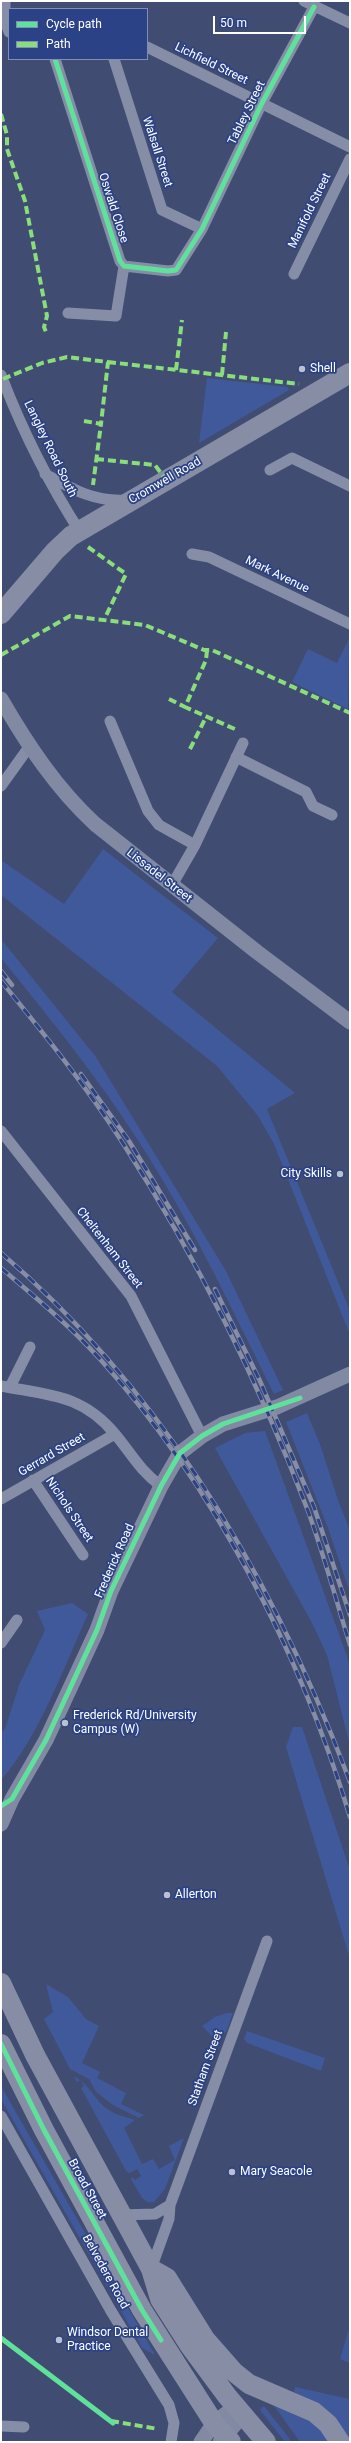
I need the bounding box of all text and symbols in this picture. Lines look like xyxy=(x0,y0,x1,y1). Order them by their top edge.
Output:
legend xyxy=(8,8,148,60)
scale bar xyxy=(215,8,308,34)
text: 50 m xyxy=(220,16,247,30)
text: Cycle path xyxy=(46,17,102,31)
text: Path xyxy=(46,37,71,51)
street label: Lichfield Street xyxy=(172,40,250,88)
street label: Tabley Street xyxy=(225,79,269,147)
street label: Walsall Street xyxy=(139,115,175,189)
street label: Oswald Close xyxy=(95,171,131,245)
street label: Manifold Street xyxy=(286,171,334,251)
place label: Shell xyxy=(310,362,336,376)
marker: Shell xyxy=(297,364,307,374)
street label: Langley Road South xyxy=(20,398,80,500)
street label: Cromwell Road xyxy=(126,455,204,507)
street label: Mark Avenue xyxy=(243,553,311,597)
street label: Lissadel Street xyxy=(123,846,195,906)
place label: City Skills xyxy=(281,1167,332,1181)
marker: City Skills xyxy=(335,1169,345,1179)
street label: Cheltenham Street xyxy=(73,1205,145,1291)
street label: Gerrard Street xyxy=(16,1430,88,1480)
street label: Nichols Street xyxy=(42,1475,96,1545)
street label: Frederick Road xyxy=(92,1522,138,1600)
place label: Frederick Rd/University Campus (W) xyxy=(73,1709,197,1737)
marker: Frederick Rd/University Campus (W) xyxy=(60,1718,70,1728)
place label: Allerton xyxy=(175,1888,217,1902)
marker: Allerton xyxy=(162,1890,172,1900)
street label: Statham Street xyxy=(186,2028,226,2108)
street label: Broad Street xyxy=(65,2157,109,2221)
place label: Mary Seacole xyxy=(240,2165,312,2179)
marker: Mary Seacole xyxy=(227,2167,237,2177)
street label: Belvedere Road xyxy=(79,2232,131,2312)
place label: Windsor Dental Practice xyxy=(67,2326,148,2354)
marker: Windsor Dental Practice xyxy=(54,2335,64,2345)

